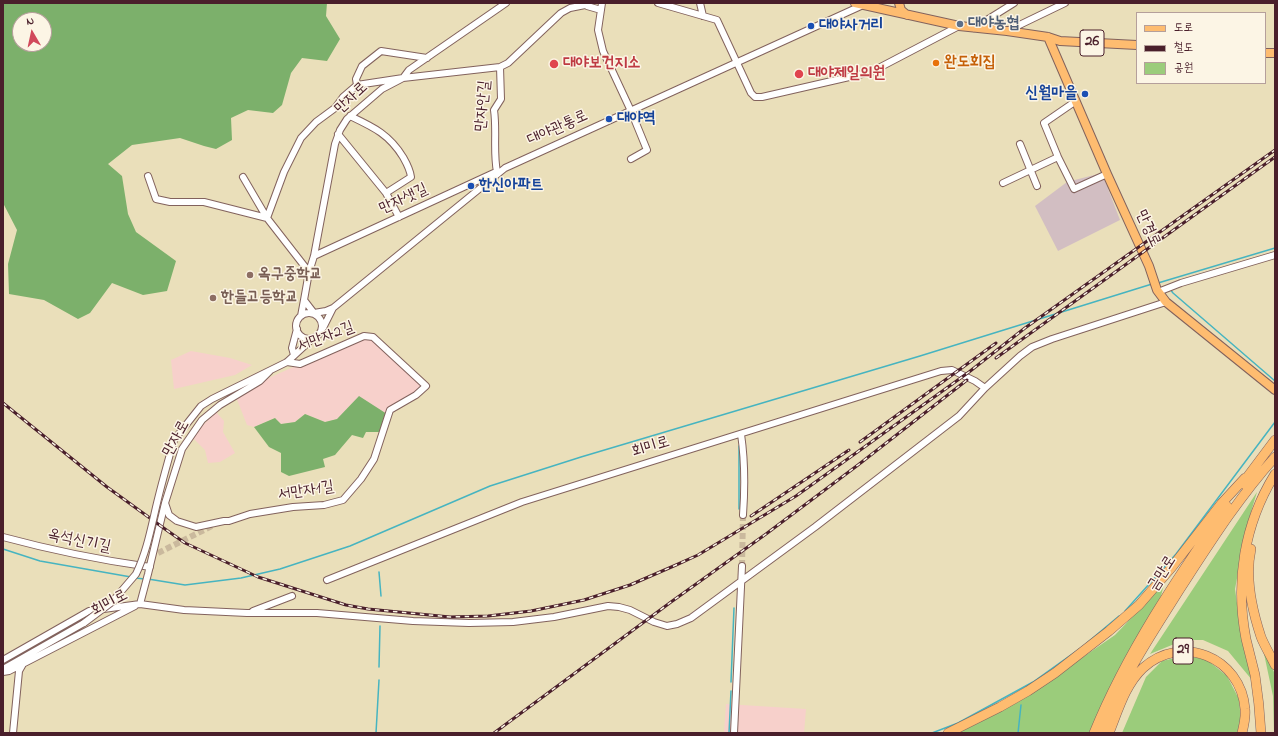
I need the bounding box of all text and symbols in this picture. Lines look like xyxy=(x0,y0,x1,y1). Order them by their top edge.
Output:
north arrow xyxy=(12,12,52,52)
legend xyxy=(1136,12,1266,84)
text: N xyxy=(25,13,35,30)
place label: 대야농협 xyxy=(968,14,1020,34)
place label: 대야사거리 xyxy=(819,16,883,36)
marker: 대야농협 xyxy=(955,19,965,29)
text: 도로 xyxy=(1174,19,1193,37)
marker: 대야사거리 xyxy=(806,21,816,31)
road number: 26 xyxy=(1080,30,1104,56)
text: 철도 xyxy=(1174,39,1193,57)
place label: 완도회집 xyxy=(944,53,996,73)
place label: 대야보건지소 xyxy=(563,54,640,74)
marker: 대야보건지소 xyxy=(548,58,560,70)
marker: 완도회집 xyxy=(931,58,941,68)
text: 공원 xyxy=(1174,59,1193,77)
place label: 대야제일의원 xyxy=(808,64,885,84)
marker: 대야제일의원 xyxy=(793,68,805,80)
street label: 만자로 xyxy=(331,79,373,119)
street label: 만자안길 xyxy=(472,80,496,132)
place label: 신월마을 xyxy=(1026,84,1077,104)
marker: 신월마을 xyxy=(1080,89,1090,99)
street label: 대야관통로 xyxy=(525,107,591,151)
place label: 대야역 xyxy=(617,109,656,129)
marker: 대야역 xyxy=(604,114,614,124)
place label: 한신아파트 xyxy=(479,176,543,196)
street label: 만자샛길 xyxy=(377,180,431,220)
marker: 한신아파트 xyxy=(466,181,476,191)
street label: 만경로 xyxy=(1130,207,1164,251)
place label: 옥구중학교 xyxy=(258,265,322,285)
marker: 옥구중학교 xyxy=(245,270,255,280)
place label: 한들고등학교 xyxy=(221,288,298,308)
marker: 한들고등학교 xyxy=(208,293,218,303)
street label: 서만자2길 xyxy=(295,318,357,358)
street label: 만자로 xyxy=(159,417,195,461)
street label: 회미로 xyxy=(630,433,672,463)
street label: 서만자1길 xyxy=(277,478,335,506)
street label: 옥석신기길 xyxy=(46,526,112,558)
street label: 금만로 xyxy=(1145,553,1181,595)
street label: 회미로 xyxy=(88,586,132,622)
road number: 29 xyxy=(1173,638,1193,664)

